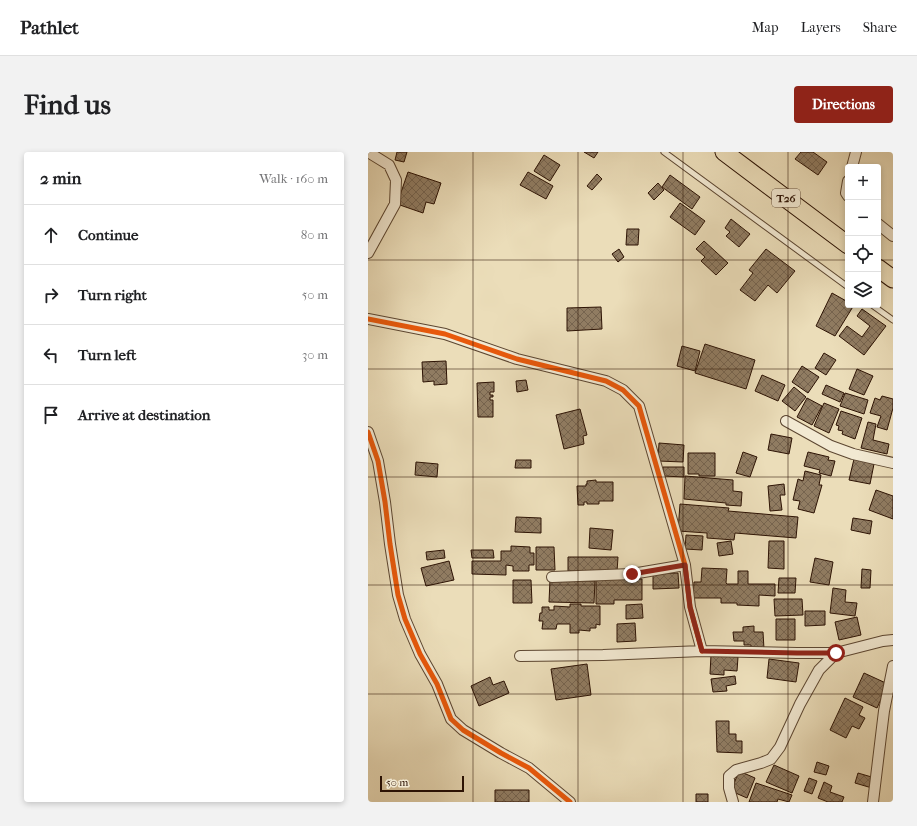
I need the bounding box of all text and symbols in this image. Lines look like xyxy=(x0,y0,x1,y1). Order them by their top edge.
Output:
text: Pathlet xyxy=(20,17,79,39)
text: Map xyxy=(752,19,779,36)
text: Layers xyxy=(801,19,841,36)
text: Share xyxy=(863,19,897,36)
button: Directions xyxy=(794,86,893,123)
text: Find us xyxy=(24,88,111,121)
map controls xyxy=(845,164,881,308)
button: + xyxy=(845,164,881,200)
text: 2 min xyxy=(40,168,81,188)
text: Walk · 160 m xyxy=(259,171,328,186)
road number: T26 xyxy=(772,189,800,207)
button: − xyxy=(845,200,881,236)
icon: ahead xyxy=(40,224,62,246)
text: Continue xyxy=(78,226,138,244)
text: 80 m xyxy=(301,227,328,242)
button: locate xyxy=(845,236,881,272)
button: layers xyxy=(845,272,881,308)
icon: right xyxy=(40,284,62,306)
text: Turn right xyxy=(78,286,147,304)
text: 50 m xyxy=(302,287,328,302)
icon: left xyxy=(40,344,62,366)
text: Turn left xyxy=(78,346,136,364)
text: 30 m xyxy=(302,347,328,362)
icon: arrive xyxy=(40,404,62,426)
text: Arrive at destination xyxy=(78,406,210,424)
route end xyxy=(623,565,641,583)
route start xyxy=(827,644,845,662)
scale bar xyxy=(380,774,464,793)
text: 50 m xyxy=(386,776,408,789)

